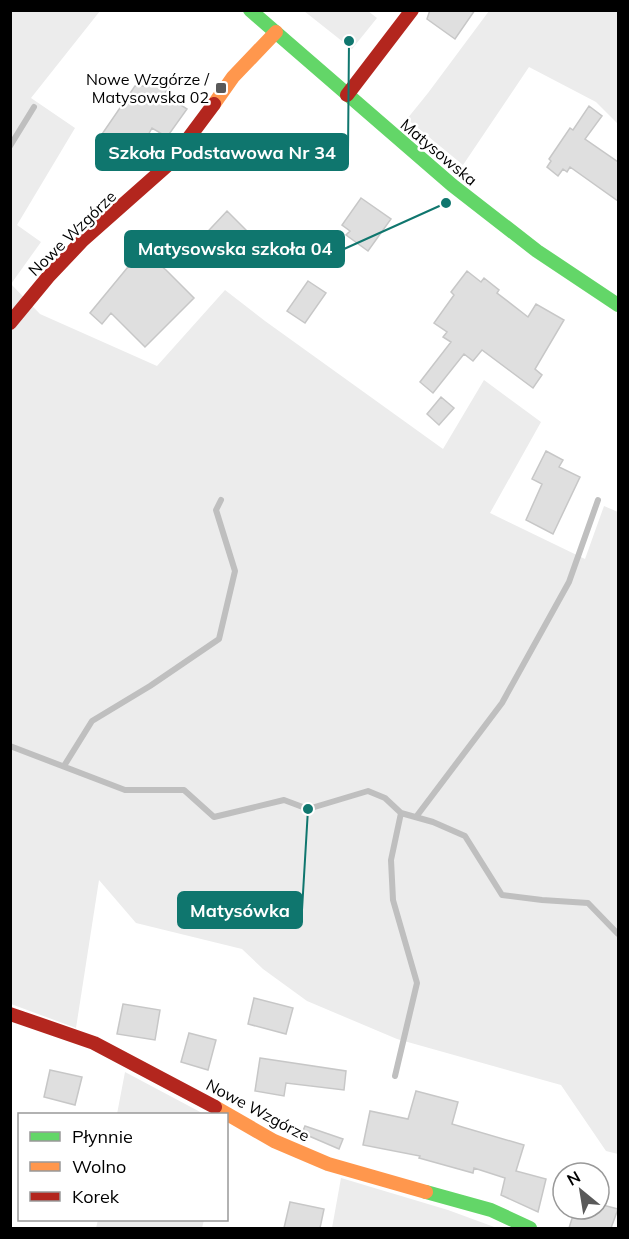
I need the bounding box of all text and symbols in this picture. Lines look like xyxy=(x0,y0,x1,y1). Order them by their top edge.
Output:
place label: Nowe Wzgórze / Matysowska 02 xyxy=(86,69,209,107)
marker: Nowe Wzgórze / Matysowska 02 xyxy=(214,81,228,95)
street label: Matysowska xyxy=(397,114,481,190)
callout: Szkoła Podstawowa Nr 34 xyxy=(96,134,348,170)
text: Szkoła Podstawowa Nr 34 xyxy=(108,141,336,164)
street label: Nowe Wzgórze xyxy=(24,186,120,280)
callout: Matysowska szkoła 04 xyxy=(125,231,344,267)
text: Matysowska szkoła 04 xyxy=(138,237,333,260)
callout: Matysówka xyxy=(178,892,302,928)
text: Matysówka xyxy=(190,899,290,922)
street label: Nowe Wzgórze xyxy=(203,1074,313,1146)
legend xyxy=(18,1113,228,1221)
text: Płynnie xyxy=(72,1125,133,1148)
text: Wolno xyxy=(72,1155,126,1178)
north arrow xyxy=(551,1161,611,1221)
text: N xyxy=(563,1166,584,1190)
text: Korek xyxy=(72,1185,120,1208)

